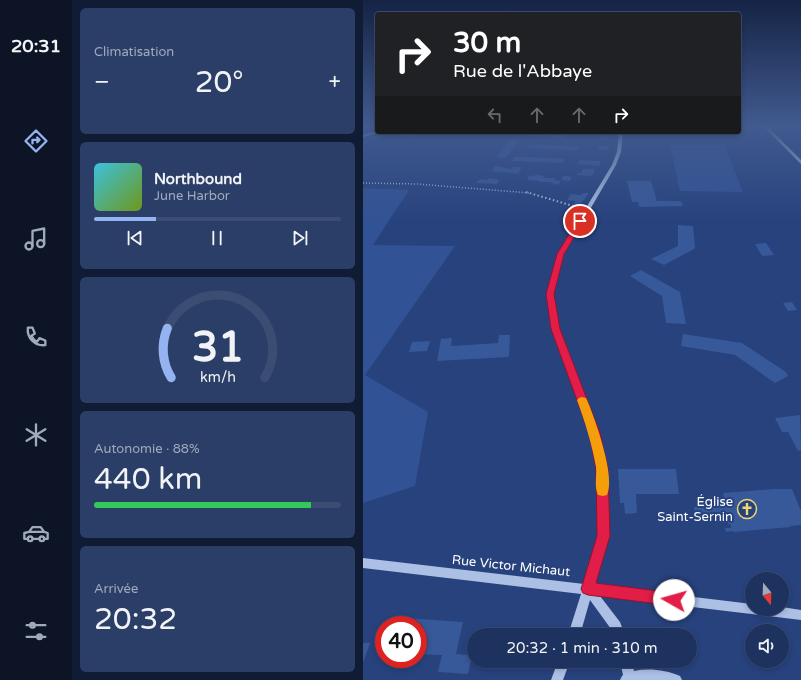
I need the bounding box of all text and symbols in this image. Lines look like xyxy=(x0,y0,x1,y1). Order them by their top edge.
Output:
text: 30 m xyxy=(453,26,521,60)
icon: right xyxy=(387,28,439,80)
text: 20:31 xyxy=(11,35,61,57)
text: Climatisation xyxy=(94,44,174,60)
text: Rue de l'Abbaye xyxy=(453,60,592,82)
text: 20° xyxy=(195,64,244,101)
text: − xyxy=(94,69,110,95)
text: + xyxy=(329,69,341,95)
icon: left xyxy=(484,104,506,126)
icon: ahead xyxy=(526,104,548,126)
icon: ahead xyxy=(568,104,590,126)
icon: right xyxy=(610,104,632,126)
icon: directions xyxy=(22,127,50,155)
text: Northbound xyxy=(154,170,242,188)
text: June Harbor xyxy=(154,188,230,204)
pin xyxy=(563,204,597,238)
icon: arrive xyxy=(569,210,591,232)
icon: music xyxy=(22,225,50,253)
icon: previous xyxy=(124,227,146,249)
icon: pause xyxy=(206,227,228,249)
icon: next xyxy=(289,227,311,249)
icon: phone xyxy=(22,323,50,351)
text: 31 xyxy=(191,323,244,373)
text: km/h xyxy=(200,369,235,386)
icon: climate xyxy=(22,421,50,449)
text: Autonomie · 88% xyxy=(94,441,200,457)
text: 440 km xyxy=(94,461,202,498)
place label: Église Saint-Sernin xyxy=(657,494,733,525)
church icon: Église Saint-Sernin xyxy=(736,498,758,520)
icon: car xyxy=(22,519,50,547)
street label: Rue Victor Michaut xyxy=(451,552,571,580)
north arrow xyxy=(745,572,789,616)
map controls xyxy=(745,572,789,668)
position arrow xyxy=(653,579,695,621)
text: Arrivée xyxy=(94,581,138,597)
text: 20:32 xyxy=(94,601,177,638)
speed limit sign: 40 xyxy=(375,616,427,668)
icon: filters xyxy=(22,617,50,645)
button: sound xyxy=(745,624,789,668)
text: 20:32 · 1 min · 310 m xyxy=(507,639,657,657)

